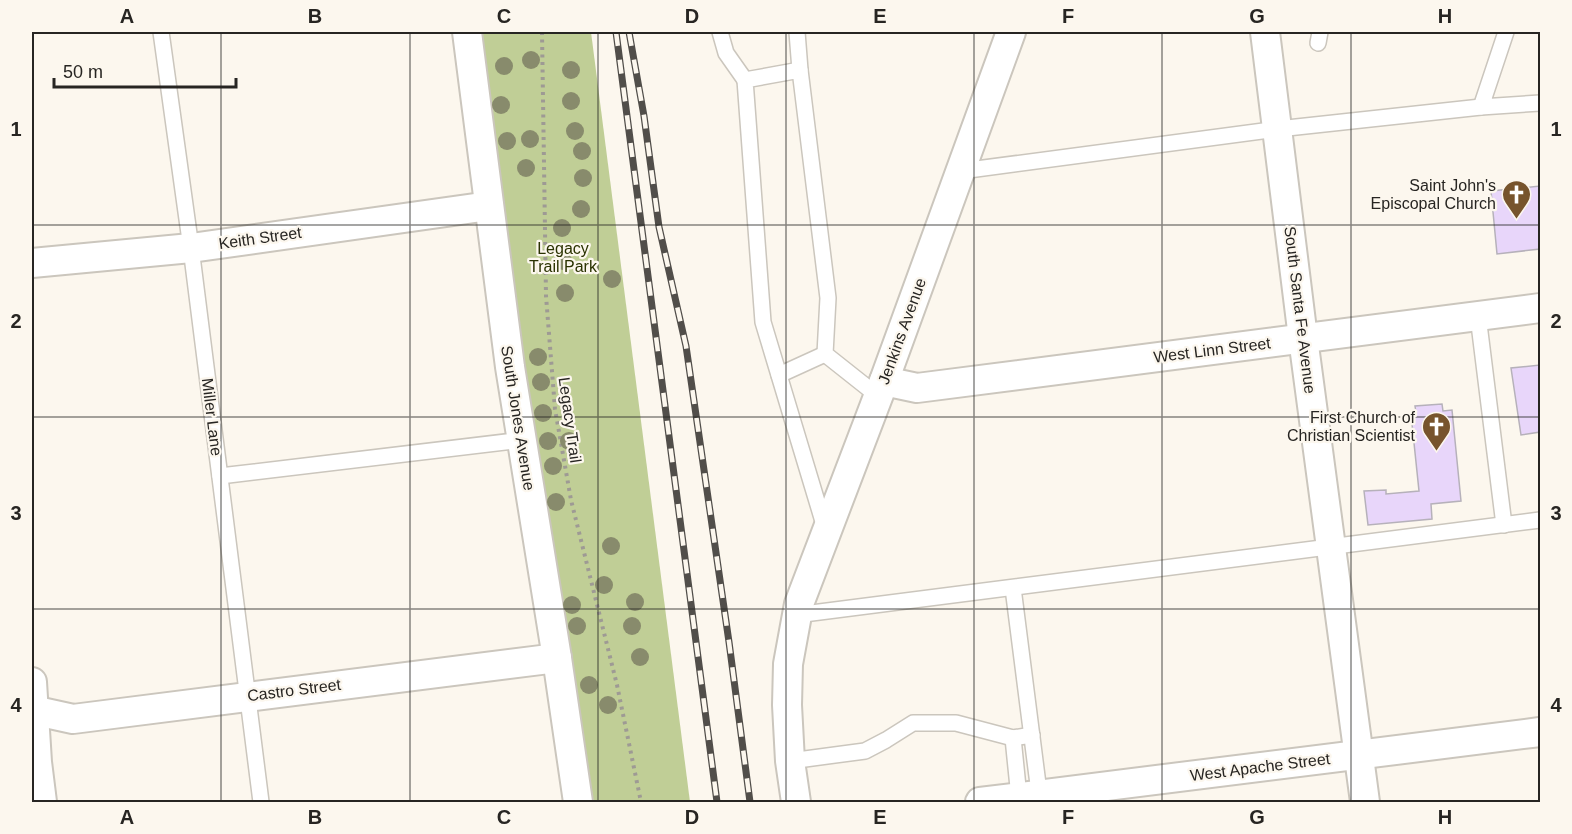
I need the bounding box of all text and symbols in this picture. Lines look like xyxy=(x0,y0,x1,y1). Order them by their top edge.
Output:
text: A xyxy=(120,5,134,27)
text: B xyxy=(308,5,322,27)
text: C xyxy=(497,5,511,27)
text: D xyxy=(685,5,699,27)
text: E xyxy=(873,5,887,27)
text: F xyxy=(1062,5,1074,27)
text: G xyxy=(1249,5,1265,27)
text: H xyxy=(1438,5,1452,27)
scale bar xyxy=(54,51,236,89)
text: 50 m xyxy=(63,62,103,82)
text: 1 xyxy=(10,118,22,140)
text: 1 xyxy=(1550,118,1562,140)
place label: Saint John's Episcopal Church xyxy=(1371,177,1496,212)
church icon: Saint John's Episcopal Church xyxy=(1501,178,1533,220)
street label: Keith Street xyxy=(217,224,303,252)
street label: South Santa Fe Avenue xyxy=(1281,225,1319,395)
park label: Legacy Trail Park xyxy=(529,240,598,275)
street label: Jenkins Avenue xyxy=(875,275,929,386)
text: 2 xyxy=(10,310,22,332)
text: 2 xyxy=(1550,310,1562,332)
street label: West Linn Street xyxy=(1152,334,1272,366)
street label: South Jones Avenue xyxy=(498,344,538,492)
street label: Legacy Trail xyxy=(556,376,584,464)
street label: Miller Lane xyxy=(199,377,225,457)
place label: First Church of Christian Scientist xyxy=(1287,409,1416,444)
church icon: First Church of Christian Scientist xyxy=(1420,410,1452,452)
text: 3 xyxy=(10,502,22,524)
text: 3 xyxy=(1550,502,1562,524)
street label: Castro Street xyxy=(246,676,342,704)
text: 4 xyxy=(10,694,22,716)
text: 4 xyxy=(1550,694,1562,716)
street label: West Apache Street xyxy=(1189,750,1332,784)
text: A xyxy=(120,806,134,828)
text: B xyxy=(308,806,322,828)
text: C xyxy=(497,806,511,828)
text: D xyxy=(685,806,699,828)
text: E xyxy=(873,806,887,828)
text: F xyxy=(1062,806,1074,828)
text: G xyxy=(1249,806,1265,828)
text: H xyxy=(1438,806,1452,828)

